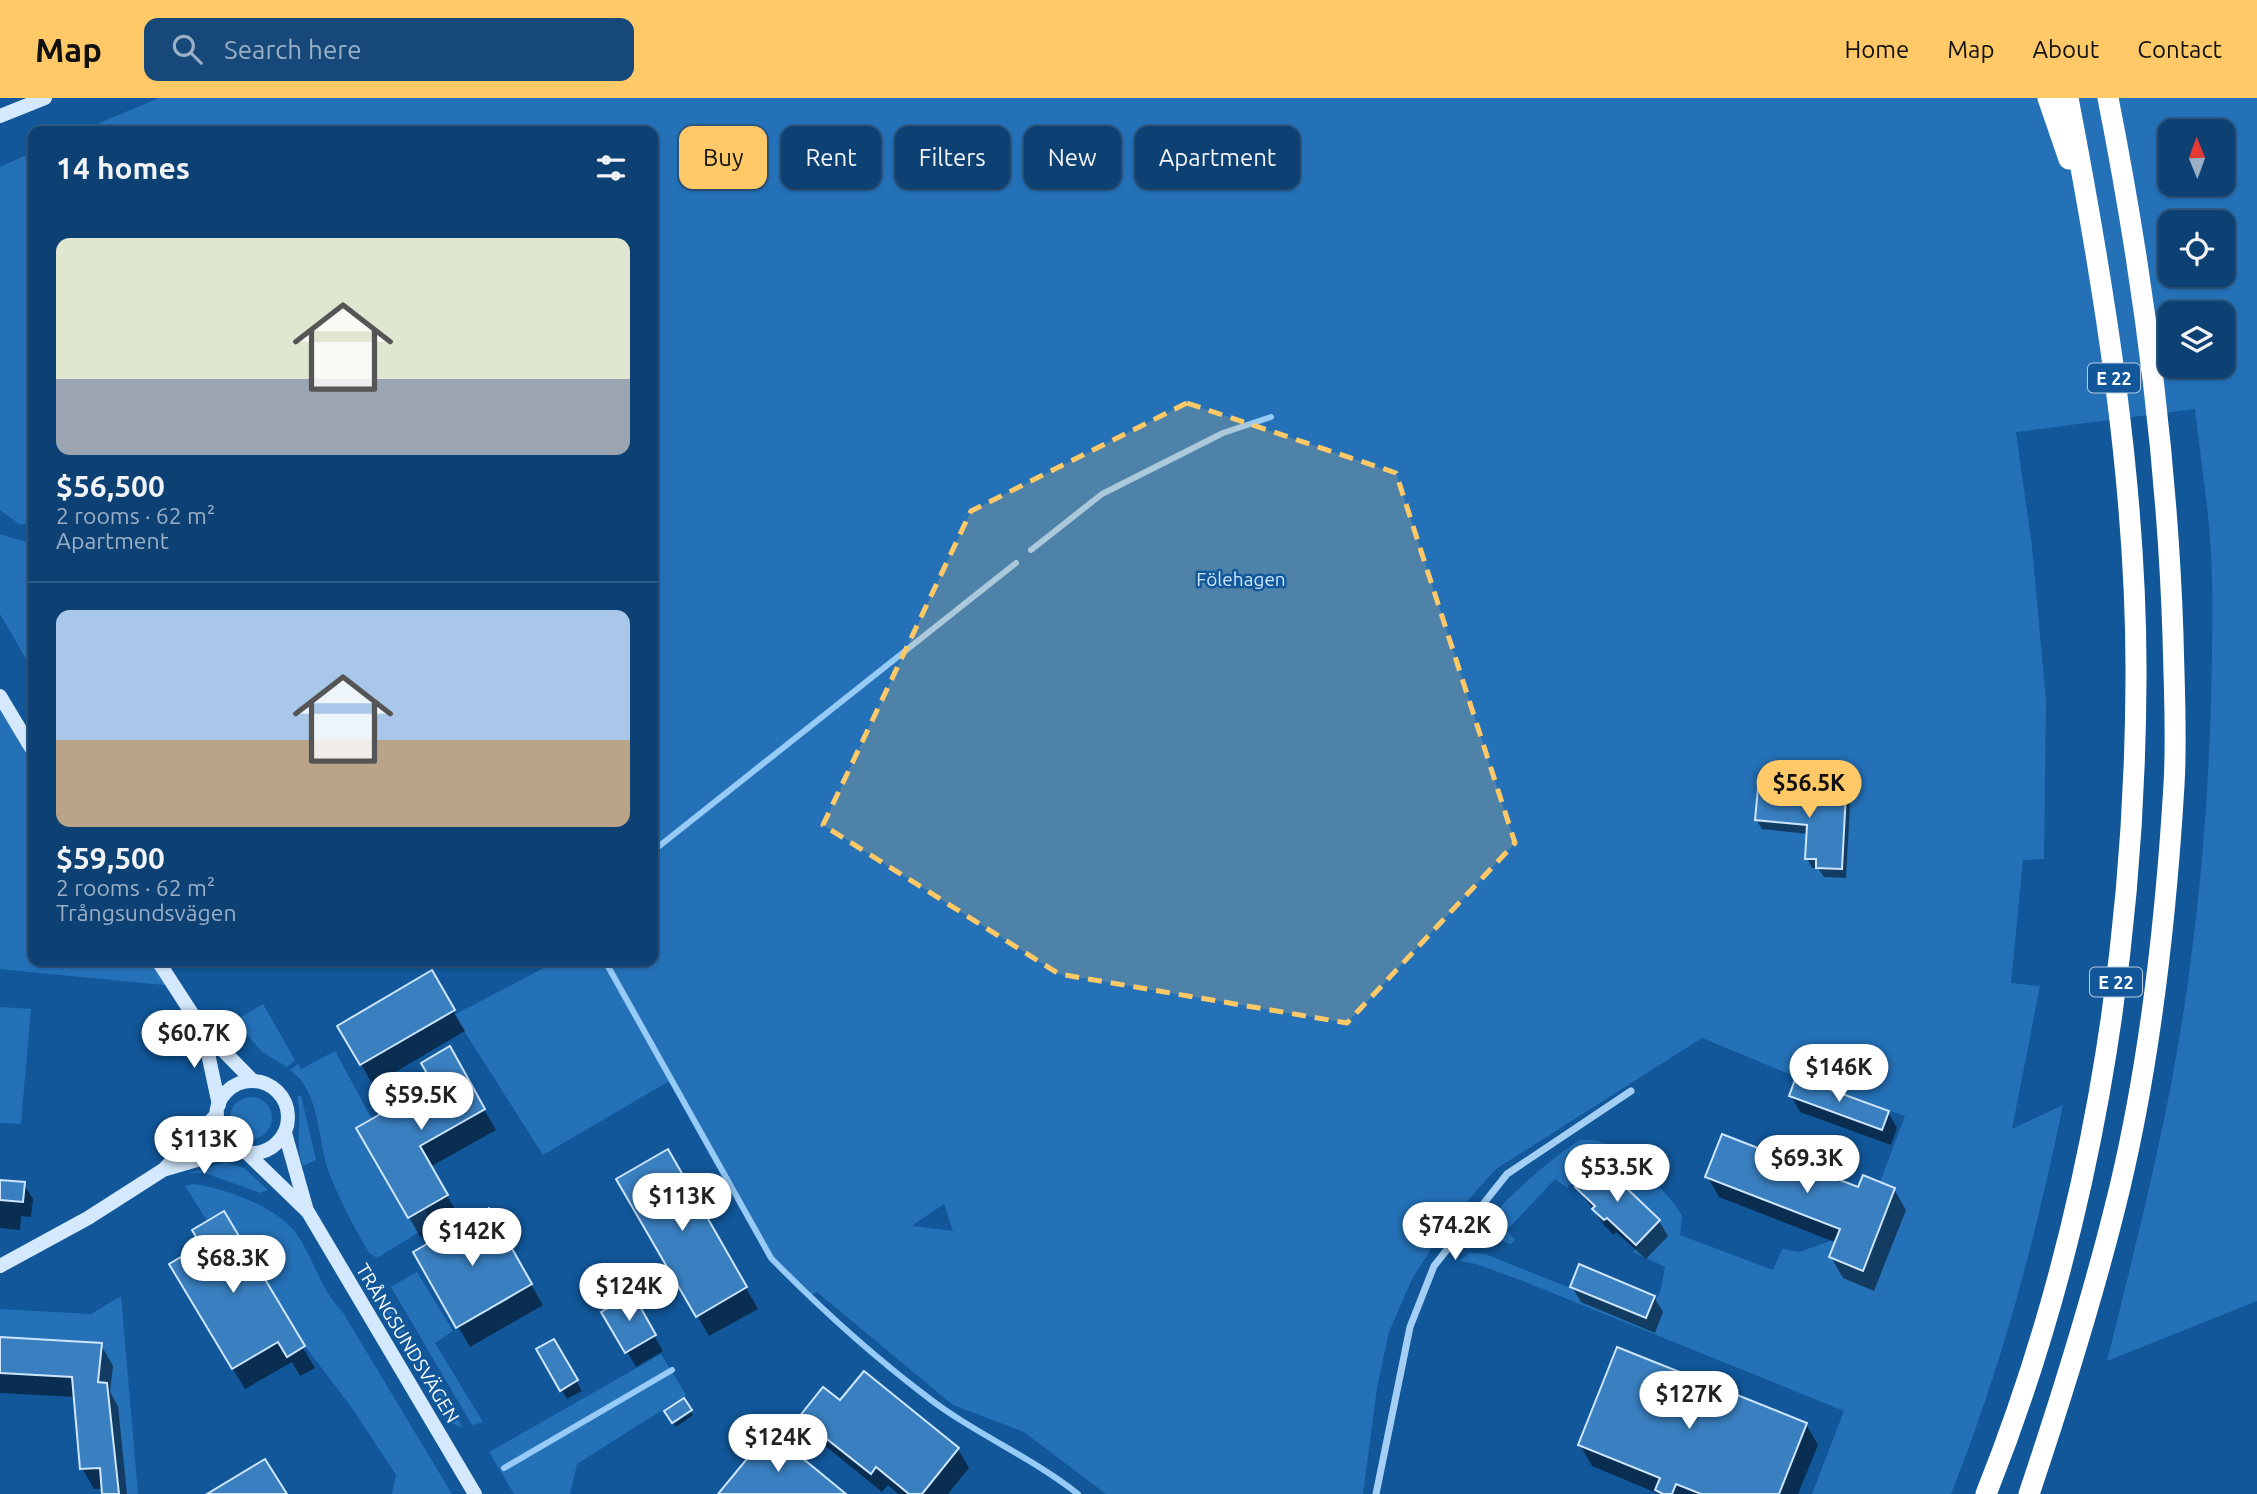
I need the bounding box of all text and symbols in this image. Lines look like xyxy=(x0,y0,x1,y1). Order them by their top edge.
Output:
search box xyxy=(144,18,634,81)
icon: search xyxy=(168,30,206,68)
text: Map xyxy=(35,31,102,68)
text: Search here xyxy=(224,35,362,64)
text: Home xyxy=(1844,36,1909,63)
text: Map xyxy=(1947,36,1994,63)
text: About xyxy=(2032,36,2099,63)
text: Contact xyxy=(2137,36,2222,63)
north arrow xyxy=(2158,119,2235,196)
map controls xyxy=(2158,119,2235,378)
chip: Buy xyxy=(679,126,767,189)
chip: Rent xyxy=(781,126,881,189)
chip: Filters xyxy=(895,126,1010,189)
chip: New xyxy=(1024,126,1121,189)
chip: Apartment xyxy=(1135,126,1300,189)
icon: filters xyxy=(592,149,630,187)
text: 14 homes xyxy=(56,151,190,185)
button: locate xyxy=(2158,210,2235,287)
icon: home xyxy=(280,284,406,410)
button: layers xyxy=(2158,301,2235,378)
road number: E 22 xyxy=(2088,364,2140,392)
text: $56,500 xyxy=(56,469,165,503)
text: 2 rooms · 62 m² xyxy=(56,503,215,528)
text: Apartment xyxy=(56,528,169,553)
park label: Fölehagen xyxy=(1196,568,1286,590)
icon: home xyxy=(280,656,406,782)
pin: $56.5K xyxy=(1752,760,1866,820)
text: $56.5K xyxy=(1773,770,1845,795)
text: $59,500 xyxy=(56,841,165,875)
text: 2 rooms · 62 m² xyxy=(56,875,215,900)
text: Trångsundsvägen xyxy=(56,900,237,925)
road number: E 22 xyxy=(2090,968,2142,996)
pin: $60.7K xyxy=(137,1010,251,1070)
text: $60.7K xyxy=(158,1020,230,1045)
pin: $146K xyxy=(1790,1044,1888,1104)
text: $146K xyxy=(1805,1054,1873,1079)
pin: $59.5K xyxy=(364,1072,478,1132)
text: $59.5K xyxy=(385,1082,457,1107)
pin: $113K xyxy=(155,1116,253,1176)
text: $113K xyxy=(170,1126,238,1151)
pin: $69.3K xyxy=(1750,1136,1864,1195)
pin: $53.5K xyxy=(1560,1144,1674,1204)
text: $69.3K xyxy=(1771,1145,1843,1170)
text: $53.5K xyxy=(1581,1154,1653,1179)
pin: $113K xyxy=(633,1174,731,1233)
text: $113K xyxy=(648,1183,716,1208)
pin: $74.2K xyxy=(1398,1202,1512,1262)
pin: $142K xyxy=(423,1208,521,1268)
text: $74.2K xyxy=(1419,1212,1491,1237)
text: $142K xyxy=(438,1218,506,1243)
pin: $68.3K xyxy=(176,1236,290,1295)
text: $68.3K xyxy=(197,1245,269,1270)
street label: TRÅNGSUNDSVÄGEN xyxy=(352,1260,464,1426)
pin: $124K xyxy=(580,1264,678,1323)
text: $124K xyxy=(595,1273,663,1298)
pin: $127K xyxy=(1640,1372,1738,1431)
text: $127K xyxy=(1655,1381,1723,1406)
pin: $124K xyxy=(729,1414,827,1474)
text: $124K xyxy=(744,1424,812,1449)

